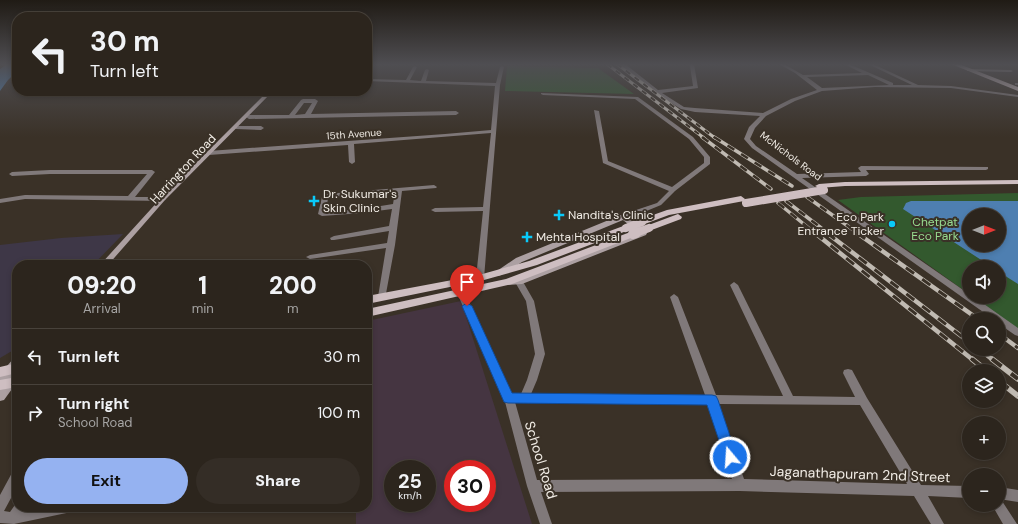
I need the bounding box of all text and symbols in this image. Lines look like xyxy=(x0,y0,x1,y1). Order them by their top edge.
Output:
text: 30 m xyxy=(90,23,160,60)
icon: left xyxy=(24,28,76,80)
text: Turn left xyxy=(90,59,159,83)
street label: 15th Avenue xyxy=(326,126,382,142)
street label: McNichols Road xyxy=(758,129,824,183)
street label: Harrington Road xyxy=(147,131,219,207)
place label: Dr. Sukumar's Skin Clinic xyxy=(323,186,397,216)
marker: Dr. Sukumar's Skin Clinic xyxy=(308,195,320,207)
place label: Nandita's Clinic xyxy=(568,207,653,223)
north arrow xyxy=(962,208,1006,252)
map controls xyxy=(962,208,1006,512)
marker: Nandita's Clinic xyxy=(553,209,565,221)
place label: Eco Park Entrance Ticker xyxy=(798,209,885,239)
park label: Chetpat Eco Park xyxy=(911,214,959,244)
marker: Eco Park Entrance Ticker xyxy=(887,219,897,229)
place label: Mehta Hospital xyxy=(536,229,620,245)
marker: Mehta Hospital xyxy=(521,231,533,243)
button: sound xyxy=(962,260,1006,304)
pin xyxy=(450,265,484,306)
text: 09:20 xyxy=(67,270,136,301)
text: 1 xyxy=(198,270,207,301)
text: 200 xyxy=(269,270,317,301)
icon: arrive xyxy=(456,271,478,293)
text: Arrival xyxy=(83,300,121,317)
text: min xyxy=(192,300,214,317)
text: m xyxy=(287,300,299,317)
button: search xyxy=(962,312,1006,356)
icon: left xyxy=(24,346,46,368)
text: Turn left xyxy=(58,347,119,367)
text: 30 m xyxy=(324,347,360,367)
button: layers xyxy=(962,364,1006,408)
text: Turn right xyxy=(58,394,129,414)
icon: right xyxy=(24,402,46,424)
text: 100 m xyxy=(317,403,360,423)
text: School Road xyxy=(58,414,133,431)
button: + xyxy=(962,416,1006,460)
street label: School Road xyxy=(521,419,561,501)
position arrow xyxy=(709,436,751,478)
button: Exit xyxy=(24,458,188,504)
button: Share xyxy=(196,458,360,504)
speed limit sign: 30 xyxy=(444,460,496,512)
street label: Jaganathapuram 2nd Street xyxy=(769,462,951,486)
text: 25 xyxy=(398,468,422,494)
button: − xyxy=(962,468,1006,512)
text: km/h xyxy=(398,489,422,502)

